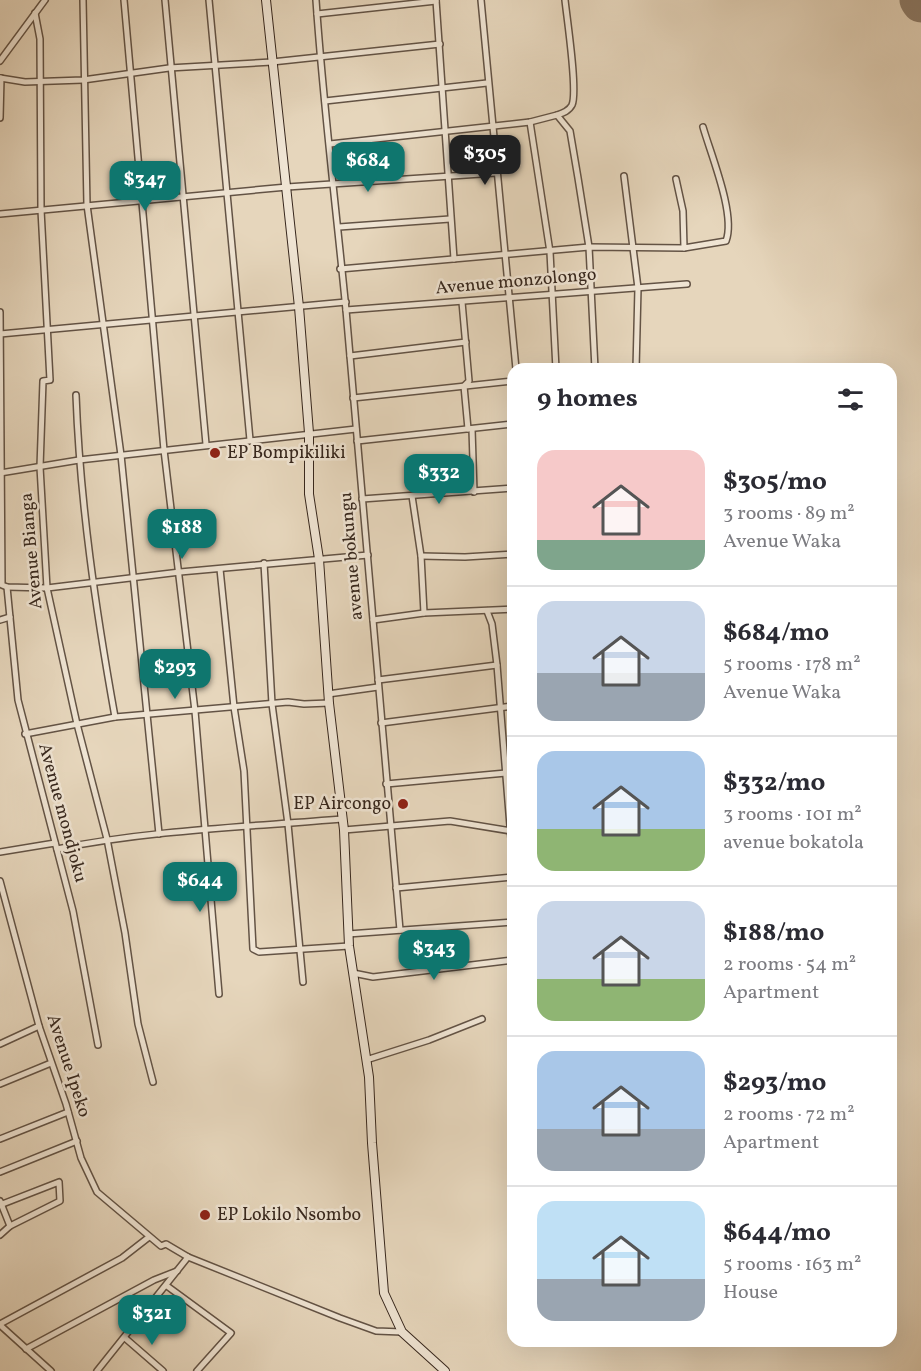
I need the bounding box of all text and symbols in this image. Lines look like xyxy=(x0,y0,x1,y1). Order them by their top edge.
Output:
pin: $305 xyxy=(449,135,521,186)
text: $305 xyxy=(464,140,506,168)
pin: $684 xyxy=(332,142,404,193)
text: $684 xyxy=(346,147,390,175)
pin: $347 xyxy=(109,161,181,212)
text: $347 xyxy=(124,166,166,194)
street label: Avenue monzolongo xyxy=(434,263,598,301)
text: 9 homes xyxy=(537,381,638,417)
icon: filters xyxy=(834,383,867,416)
place label: EP Bompikiliki xyxy=(227,441,346,466)
marker: EP Bompikiliki xyxy=(208,446,222,460)
pin: $332 xyxy=(403,454,475,505)
text: $332 xyxy=(418,459,460,487)
text: $305/mo xyxy=(723,464,827,500)
icon: home xyxy=(585,474,657,546)
street label: avenue bokungu xyxy=(334,491,370,621)
street label: Avenue Bianga xyxy=(14,492,50,610)
text: 3 rooms · 89 m² xyxy=(723,500,855,528)
pin: $188 xyxy=(146,509,218,560)
text: $188 xyxy=(162,514,203,542)
text: Avenue Waka xyxy=(723,528,841,556)
text: $684/mo xyxy=(723,615,829,651)
icon: home xyxy=(585,625,657,697)
pin: $293 xyxy=(139,649,211,700)
text: 5 rooms · 178 m² xyxy=(723,651,861,679)
text: $293 xyxy=(154,654,196,682)
text: Avenue Waka xyxy=(723,679,841,707)
street label: Avenue mondjoku xyxy=(31,741,93,885)
text: $332/mo xyxy=(723,765,825,801)
icon: home xyxy=(585,775,657,847)
place label: EP Aircongo xyxy=(293,792,391,817)
marker: EP Aircongo xyxy=(396,797,410,811)
text: 3 rooms · 101 m² xyxy=(723,801,862,829)
text: avenue bokatola xyxy=(723,829,864,857)
pin: $644 xyxy=(164,862,236,913)
text: $644 xyxy=(177,867,223,895)
text: $188/mo xyxy=(723,915,824,951)
icon: home xyxy=(585,925,657,997)
pin: $343 xyxy=(398,930,470,981)
text: $343 xyxy=(413,935,456,963)
text: 2 rooms · 54 m² xyxy=(723,951,856,979)
text: Apartment xyxy=(723,979,819,1007)
street label: Avenue Ipeko xyxy=(40,1011,96,1121)
text: $293/mo xyxy=(723,1065,826,1101)
icon: home xyxy=(585,1075,657,1147)
text: 2 rooms · 72 m² xyxy=(723,1101,855,1129)
text: Apartment xyxy=(723,1129,819,1157)
place label: EP Lokilo Nsombo xyxy=(217,1203,361,1228)
marker: EP Lokilo Nsombo xyxy=(198,1208,212,1222)
text: $644/mo xyxy=(723,1215,831,1251)
icon: home xyxy=(585,1225,657,1297)
text: 5 rooms · 163 m² xyxy=(723,1251,861,1279)
text: House xyxy=(723,1279,778,1307)
pin: $321 xyxy=(116,1295,188,1346)
text: $321 xyxy=(132,1300,172,1328)

